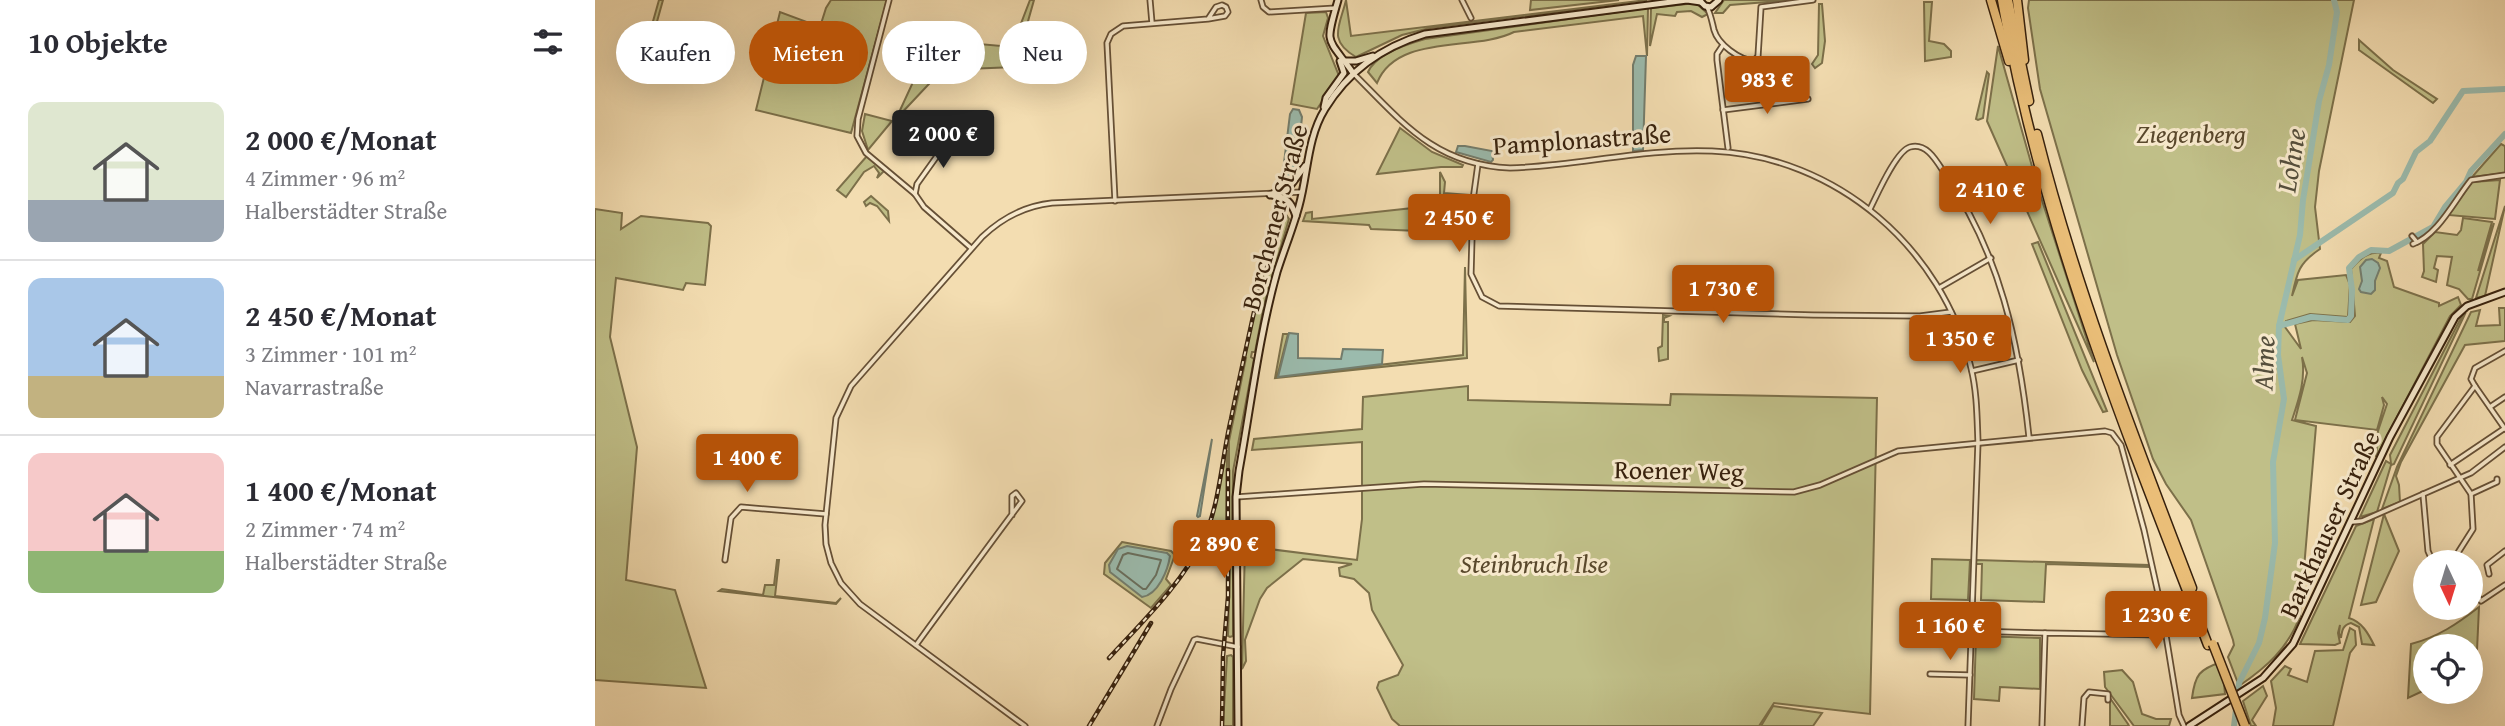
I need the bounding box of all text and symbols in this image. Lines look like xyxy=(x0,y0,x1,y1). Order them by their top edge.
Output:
text: 10 Objekte xyxy=(28,20,168,64)
chip: Kaufen xyxy=(616,21,735,84)
chip: Mieten xyxy=(749,21,868,84)
chip: Filter xyxy=(882,21,985,84)
chip: Neu xyxy=(999,21,1087,84)
icon: filters xyxy=(529,23,567,61)
pin: 983 € xyxy=(1718,57,1816,116)
text: 983 € xyxy=(1741,62,1793,95)
pin: 2 000 € xyxy=(878,110,1008,170)
street label: Pamplonastraße xyxy=(1492,113,1672,165)
park label: Ziegenberg xyxy=(2136,114,2246,153)
text: 2 000 € xyxy=(908,116,978,149)
text: 2 000 €/Monat xyxy=(245,117,437,161)
street label: Borchener Straße xyxy=(1230,119,1318,315)
water label: Lohne xyxy=(2265,125,2315,196)
icon: home xyxy=(84,130,168,214)
text: 4 Zimmer · 96 m² xyxy=(245,161,405,194)
pin: 2 410 € xyxy=(1925,166,2055,226)
text: 2 410 € xyxy=(1955,172,2025,205)
text: Halberstädter Straße xyxy=(245,194,447,227)
pin: 2 450 € xyxy=(1394,194,1524,254)
text: 2 450 € xyxy=(1424,200,1494,233)
pin: 1 730 € xyxy=(1658,266,1788,325)
text: 1 730 € xyxy=(1688,271,1758,304)
text: 2 450 €/Monat xyxy=(245,293,437,337)
icon: home xyxy=(84,306,168,390)
pin: 1 350 € xyxy=(1895,316,2025,375)
text: 1 350 € xyxy=(1925,321,1995,354)
water label: Alme xyxy=(2242,335,2284,392)
text: 3 Zimmer · 101 m² xyxy=(245,337,416,370)
text: Navarrastraße xyxy=(245,370,384,403)
street label: Barkhauser Straße xyxy=(2268,424,2390,624)
pin: 1 400 € xyxy=(682,434,812,494)
text: 1 400 € xyxy=(712,440,782,473)
street label: Roener Weg xyxy=(1614,449,1744,491)
text: 1 400 €/Monat xyxy=(245,468,437,512)
icon: home xyxy=(84,481,168,565)
text: 2 Zimmer · 74 m² xyxy=(245,512,405,545)
pin: 2 890 € xyxy=(1159,520,1289,580)
text: 2 890 € xyxy=(1189,526,1259,559)
park label: Steinbruch Ilse xyxy=(1460,544,1608,583)
text: Halberstädter Straße xyxy=(245,545,447,578)
north arrow xyxy=(2413,550,2483,620)
map controls xyxy=(2413,550,2483,704)
pin: 1 230 € xyxy=(2091,592,2221,651)
text: 1 230 € xyxy=(2121,597,2191,630)
pin: 1 160 € xyxy=(1885,602,2015,662)
text: 1 160 € xyxy=(1915,608,1985,641)
button: locate xyxy=(2413,634,2483,704)

